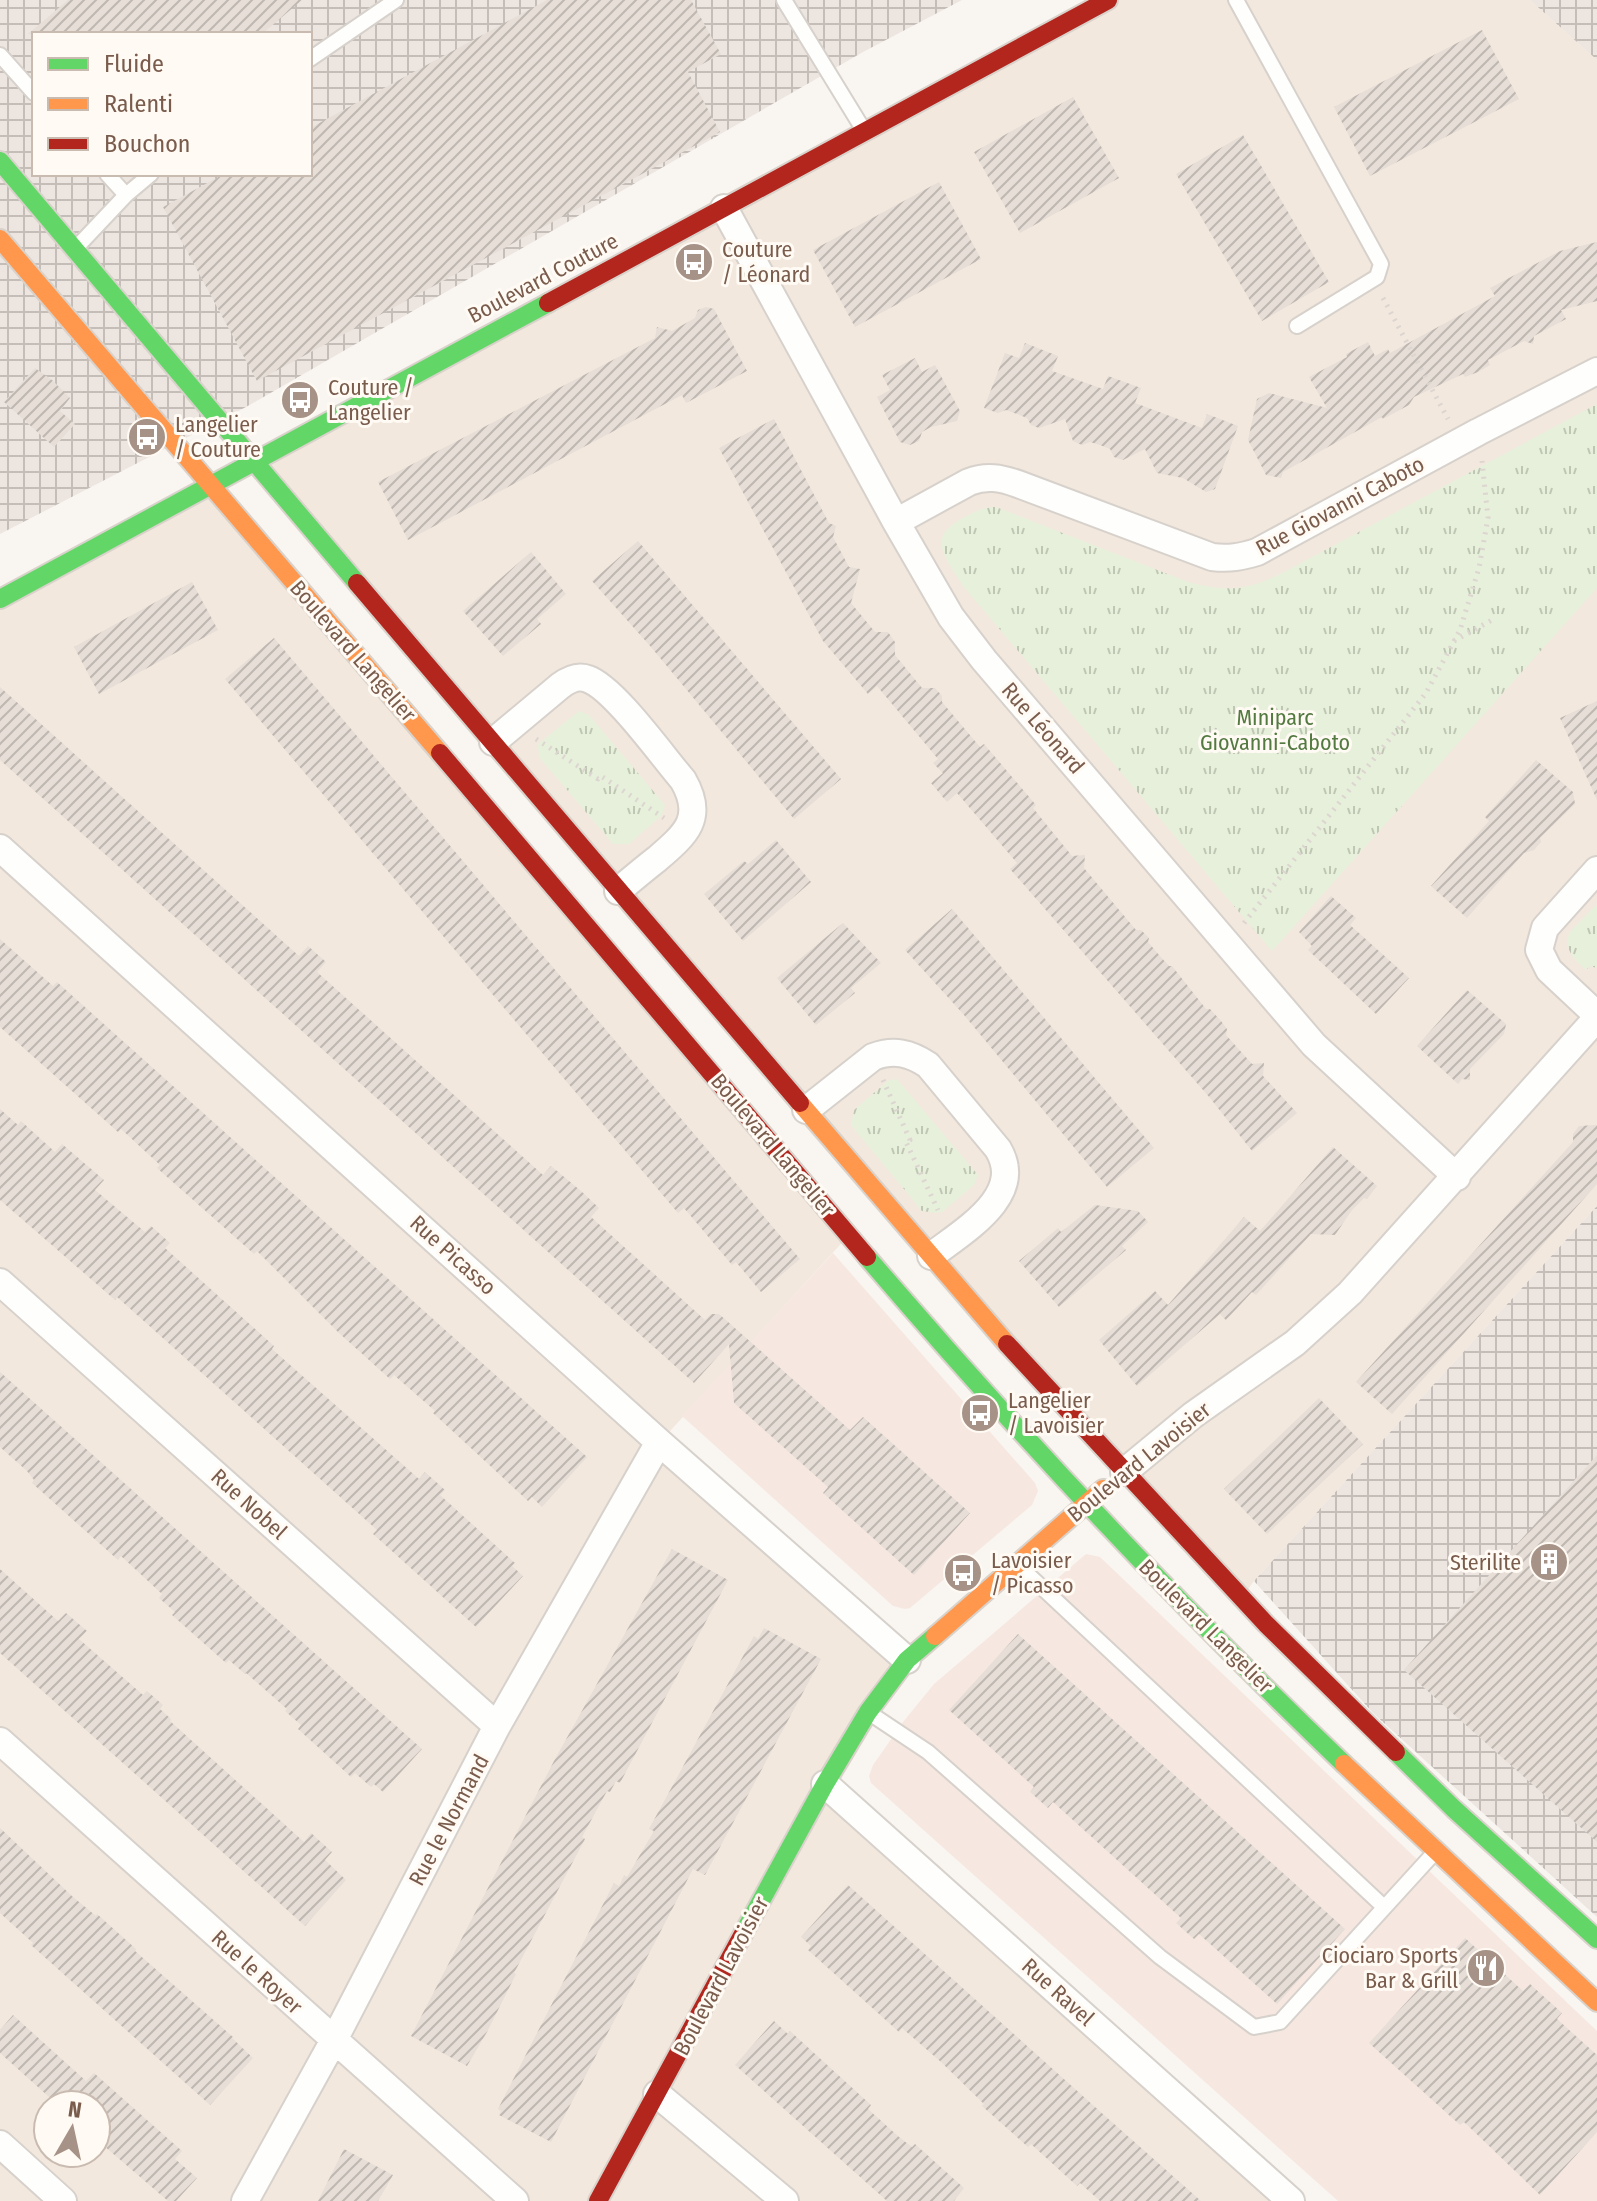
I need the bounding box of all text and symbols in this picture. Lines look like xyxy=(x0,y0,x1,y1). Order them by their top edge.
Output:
legend xyxy=(32,32,312,176)
text: Fluide xyxy=(104,50,164,78)
text: Ralenti xyxy=(104,90,173,118)
text: Bouchon xyxy=(104,130,191,158)
street label: Boulevard Couture xyxy=(463,227,623,329)
place label: Couture / Léonard xyxy=(722,236,810,288)
bus stop icon: Couture / Léonard xyxy=(673,241,715,283)
place label: Couture / Langelier xyxy=(328,374,414,426)
bus stop icon: Couture / Langelier xyxy=(279,379,321,421)
place label: Langelier / Couture xyxy=(175,411,261,463)
bus stop icon: Langelier / Couture xyxy=(126,416,168,458)
street label: Rue Giovanni Caboto xyxy=(1251,450,1429,562)
street label: Boulevard Langelier xyxy=(284,575,422,727)
street label: Rue Léonard xyxy=(996,677,1090,779)
park label: Miniparc Giovanni-Caboto xyxy=(1200,704,1350,756)
street label: Boulevard Langelier xyxy=(705,1068,841,1222)
street label: Rue Picasso xyxy=(404,1209,502,1301)
place label: Langelier / Lavoisier xyxy=(1008,1387,1104,1439)
bus stop icon: Langelier / Lavoisier xyxy=(959,1392,1001,1434)
street label: Boulevard Lavoisier xyxy=(1062,1396,1216,1528)
street label: Rue Nobel xyxy=(205,1463,293,1545)
building icon: Sterilite xyxy=(1528,1541,1570,1583)
place label: Lavoisier / Picasso xyxy=(991,1547,1073,1599)
place label: Sterilite xyxy=(1450,1549,1521,1576)
bus stop icon: Lavoisier / Picasso xyxy=(942,1552,984,1594)
street label: Boulevard Langelier xyxy=(1133,1553,1279,1699)
street label: Rue le Normand xyxy=(403,1750,495,1890)
street label: Boulevard Lavoisier xyxy=(668,1892,774,2060)
street label: Rue le Royer xyxy=(206,1924,308,2020)
place label: Ciociaro Sports Bar & Grill xyxy=(1322,1942,1458,1994)
restaurant icon: Ciociaro Sports Bar & Grill xyxy=(1465,1947,1507,1989)
street label: Rue Ravel xyxy=(1016,1952,1100,2032)
north arrow xyxy=(32,2089,112,2169)
text: N xyxy=(66,2095,84,2124)

